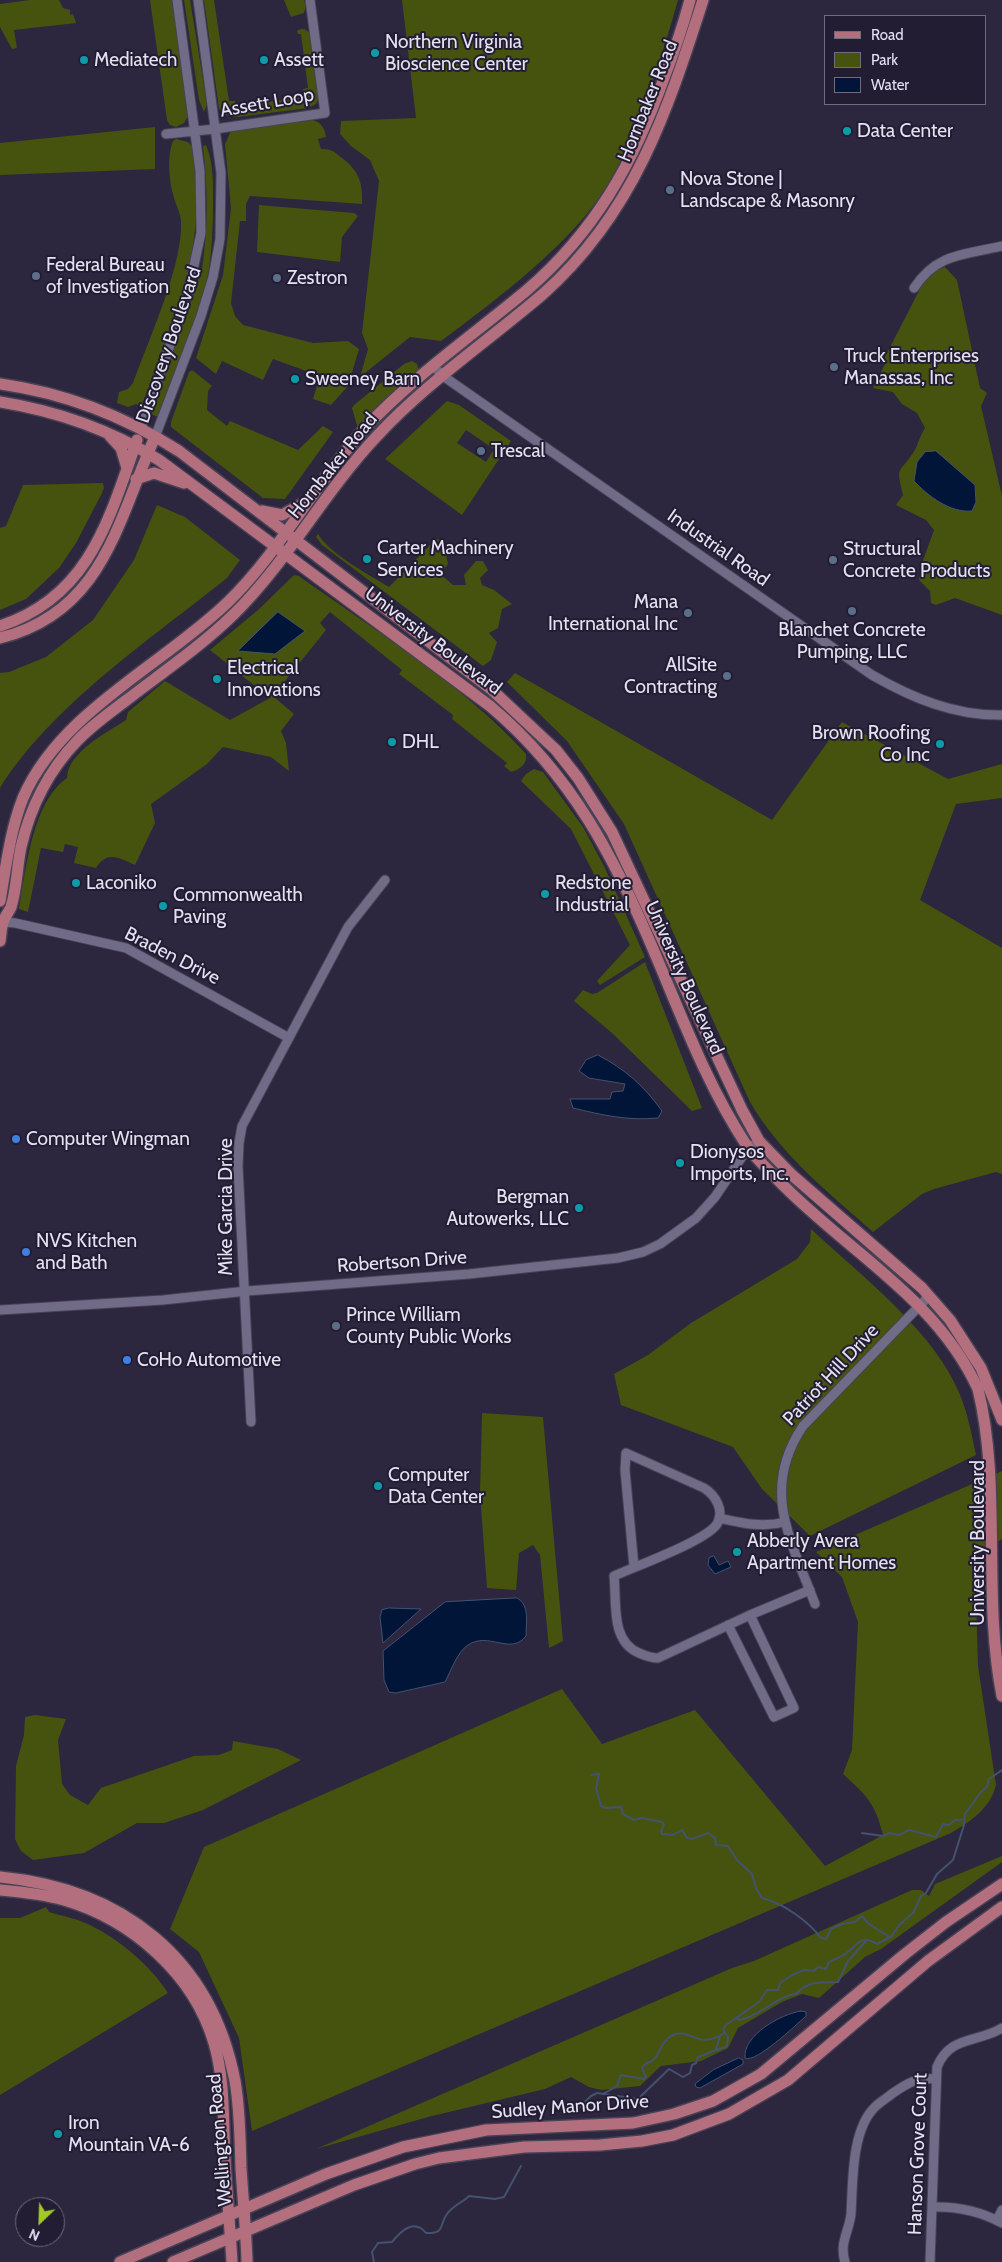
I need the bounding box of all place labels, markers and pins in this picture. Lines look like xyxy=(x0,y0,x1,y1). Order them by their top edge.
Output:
place label: Northern Virginia Bioscience Center xyxy=(385,31,528,75)
marker: Northern Virginia Bioscience Center xyxy=(369,47,381,59)
place label: Mediatech xyxy=(94,49,177,71)
place label: Assett xyxy=(274,49,324,71)
marker: Mediatech xyxy=(78,54,90,66)
marker: Assett xyxy=(258,54,270,66)
place label: Data Center xyxy=(857,120,953,142)
marker: Data Center xyxy=(841,125,853,137)
place label: Nova Stone | Landscape & Masonry xyxy=(680,168,855,212)
marker: Nova Stone | Landscape & Masonry xyxy=(664,184,676,196)
place label: Federal Bureau of Investigation xyxy=(46,254,169,298)
place label: Zestron xyxy=(287,267,348,289)
marker: Federal Bureau of Investigation xyxy=(30,270,42,282)
marker: Zestron xyxy=(271,272,283,284)
place label: Truck Enterprises Manassas, Inc xyxy=(844,345,979,389)
marker: Truck Enterprises Manassas, Inc xyxy=(828,361,840,373)
place label: Sweeney Barn xyxy=(305,368,420,390)
marker: Sweeney Barn xyxy=(289,373,301,385)
place label: Trescal xyxy=(491,440,545,462)
marker: Trescal xyxy=(475,445,487,457)
place label: Carter Machinery Services xyxy=(377,537,513,581)
place label: Structural Concrete Products xyxy=(843,538,990,582)
marker: Carter Machinery Services xyxy=(361,553,373,565)
marker: Structural Concrete Products xyxy=(827,554,839,566)
place label: Mana International Inc xyxy=(548,591,678,635)
marker: Blanchet Concrete Pumping, LLC xyxy=(846,605,858,617)
marker: Mana International Inc xyxy=(682,607,694,619)
place label: Blanchet Concrete Pumping, LLC xyxy=(778,619,926,663)
place label: AllSite Contracting xyxy=(624,654,717,698)
place label: Electrical Innovations xyxy=(227,657,321,701)
marker: AllSite Contracting xyxy=(721,670,733,682)
marker: Electrical Innovations xyxy=(211,673,223,685)
place label: Brown Roofing Co Inc xyxy=(812,722,930,766)
place label: DHL xyxy=(402,731,439,753)
marker: DHL xyxy=(386,736,398,748)
marker: Brown Roofing Co Inc xyxy=(934,738,946,750)
place label: Laconiko xyxy=(86,872,157,894)
place label: Redstone Industrial xyxy=(555,872,631,916)
marker: Laconiko xyxy=(70,877,82,889)
place label: Commonwealth Paving xyxy=(173,884,303,928)
marker: Redstone Industrial xyxy=(539,888,551,900)
marker: Commonwealth Paving xyxy=(157,900,169,912)
place label: Computer Wingman xyxy=(26,1128,190,1150)
marker: Computer Wingman xyxy=(10,1133,22,1145)
place label: Dionysos Imports, Inc. xyxy=(690,1141,789,1185)
marker: Dionysos Imports, Inc. xyxy=(674,1157,686,1169)
place label: Bergman Autowerks, LLC xyxy=(446,1186,569,1230)
marker: Bergman Autowerks, LLC xyxy=(573,1202,585,1214)
place label: NVS Kitchen and Bath xyxy=(36,1230,137,1274)
marker: NVS Kitchen and Bath xyxy=(20,1246,32,1258)
place label: Prince William County Public Works xyxy=(346,1304,511,1348)
marker: Prince William County Public Works xyxy=(330,1320,342,1332)
place label: CoHo Automotive xyxy=(137,1349,281,1371)
marker: CoHo Automotive xyxy=(121,1354,133,1366)
place label: Computer Data Center xyxy=(388,1464,484,1508)
marker: Computer Data Center xyxy=(372,1480,384,1492)
place label: Abberly Avera Apartment Homes xyxy=(747,1530,896,1574)
marker: Abberly Avera Apartment Homes xyxy=(731,1546,743,1558)
place label: Iron Mountain VA-6 xyxy=(68,2112,190,2156)
marker: Iron Mountain VA-6 xyxy=(52,2128,64,2140)

